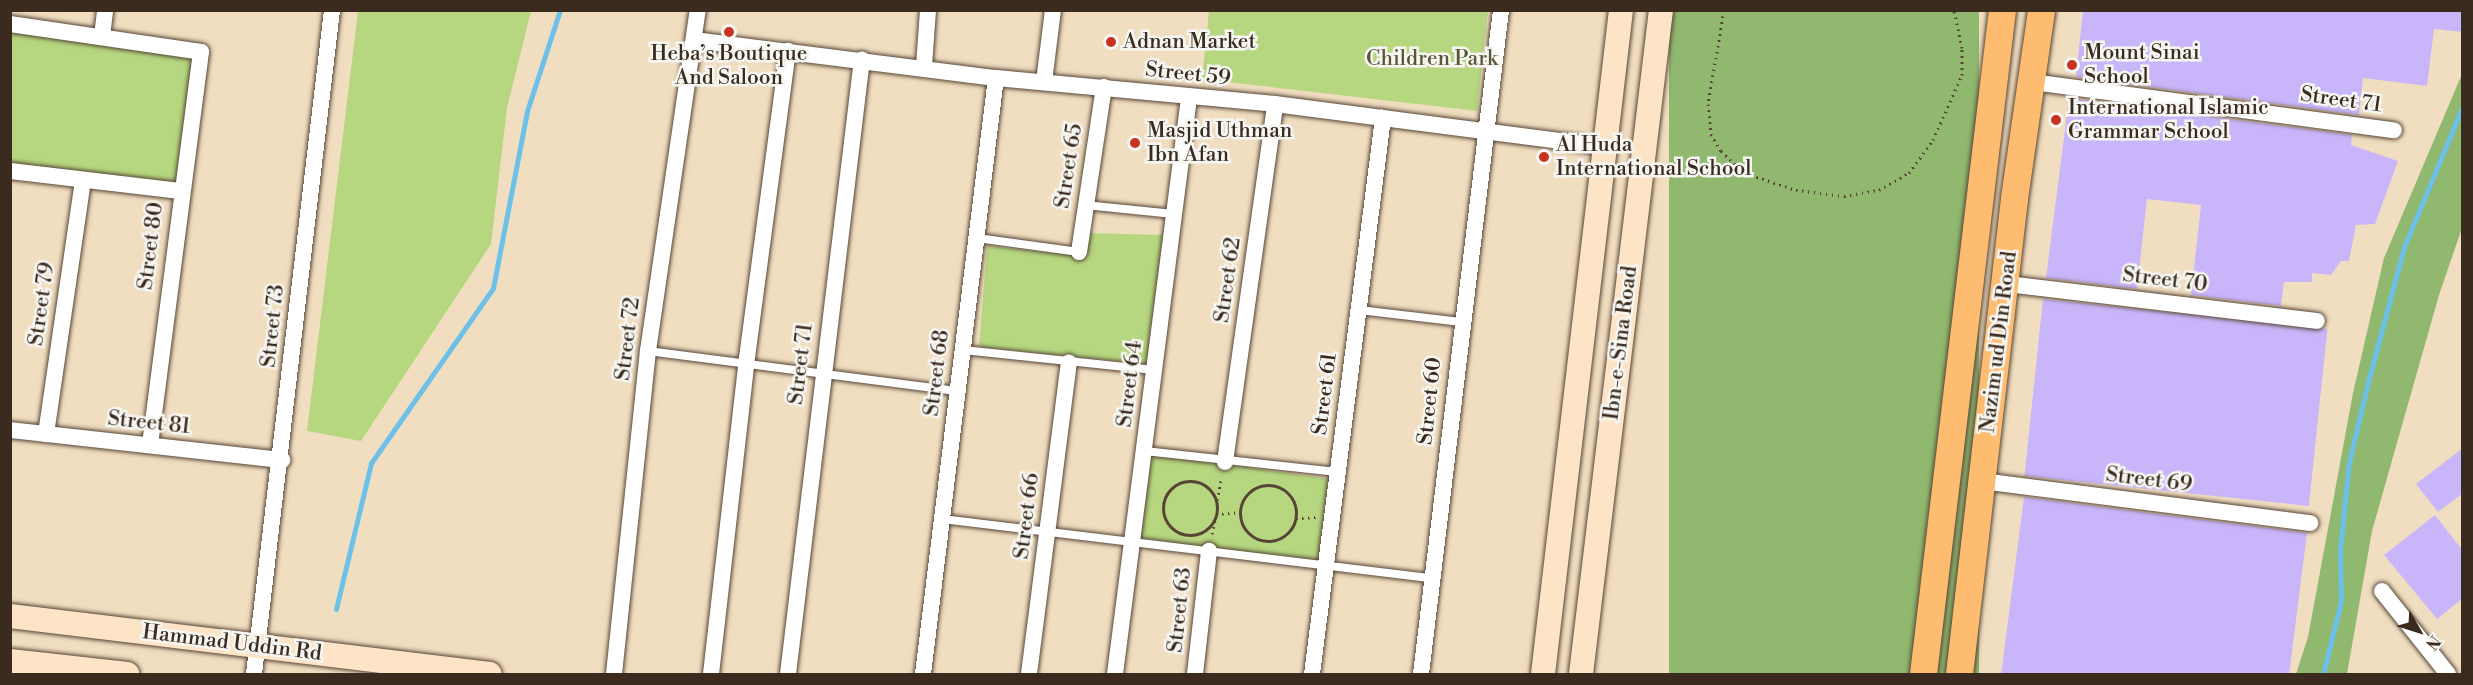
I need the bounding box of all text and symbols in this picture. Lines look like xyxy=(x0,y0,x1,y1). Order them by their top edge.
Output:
marker: Heba’s Boutique And Saloon xyxy=(722,25,736,39)
place label: Adnan Market xyxy=(1123,29,1256,55)
marker: Adnan Market xyxy=(1104,35,1118,49)
place label: Mount Sinai School xyxy=(2084,40,2200,90)
place label: Heba’s Boutique And Saloon xyxy=(651,41,807,91)
park label: Children Park xyxy=(1366,46,1498,72)
street label: Street 59 xyxy=(1144,57,1232,91)
marker: Mount Sinai School xyxy=(2065,58,2079,72)
street label: Street 71 xyxy=(2299,82,2383,118)
place label: International Islamic Grammar School xyxy=(2068,95,2269,145)
marker: International Islamic Grammar School xyxy=(2049,113,2063,127)
place label: Masjid Uthman Ibn Afan xyxy=(1147,118,1292,168)
street label: Street 65 xyxy=(1050,122,1088,210)
place label: Al Huda International School xyxy=(1556,132,1752,182)
marker: Masjid Uthman Ibn Afan xyxy=(1128,136,1142,150)
marker: Al Huda International School xyxy=(1537,150,1551,164)
street label: Street 80 xyxy=(133,201,169,291)
street label: Street 62 xyxy=(1210,236,1246,324)
street label: Nazim ud Din Road xyxy=(1975,250,2023,434)
street label: Street 79 xyxy=(24,260,60,348)
street label: Street 70 xyxy=(2121,262,2209,298)
street label: Ibn-e-Sina Road xyxy=(1599,264,1643,422)
street label: Street 73 xyxy=(256,283,290,369)
street label: Street 72 xyxy=(610,296,646,382)
street label: Street 71 xyxy=(784,322,818,406)
street label: Street 68 xyxy=(919,328,955,418)
street label: Street 64 xyxy=(1112,339,1148,429)
street label: Street 61 xyxy=(1307,351,1343,437)
street label: Street 60 xyxy=(1413,356,1447,446)
street label: Street 81 xyxy=(106,406,192,440)
street label: Street 69 xyxy=(2104,462,2194,498)
street label: Street 66 xyxy=(1009,471,1045,561)
street label: Street 63 xyxy=(1163,566,1197,654)
north arrow xyxy=(2389,601,2449,661)
street label: Hammad Uddin Rd xyxy=(141,620,323,666)
text: N xyxy=(2421,631,2445,654)

